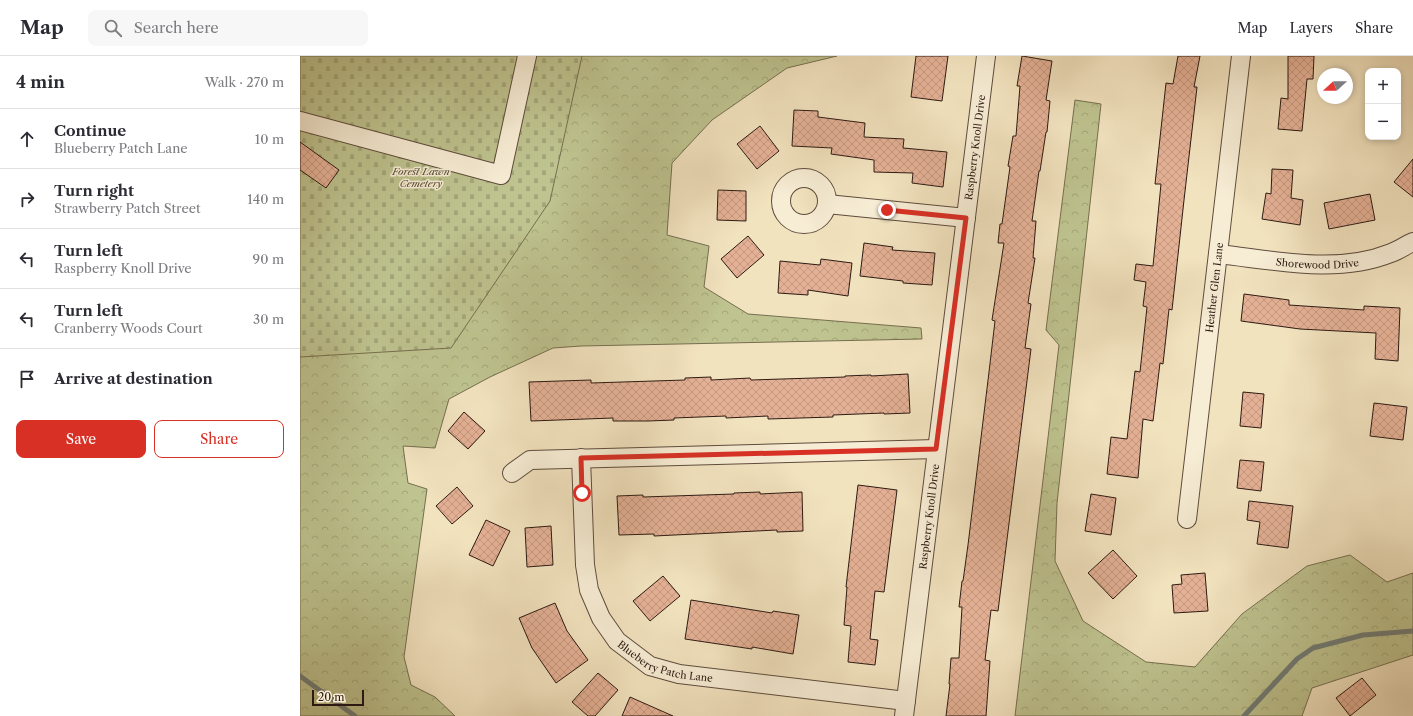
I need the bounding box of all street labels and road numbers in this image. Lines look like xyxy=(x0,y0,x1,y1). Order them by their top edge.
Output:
street label: Raspberry Knoll Drive xyxy=(962,94,988,201)
street label: Heather Glen Lane xyxy=(1203,241,1226,333)
street label: Shorewood Drive xyxy=(1275,255,1360,272)
street label: Raspberry Knoll Drive xyxy=(916,463,942,570)
street label: Blueberry Patch Lane xyxy=(615,638,714,685)

